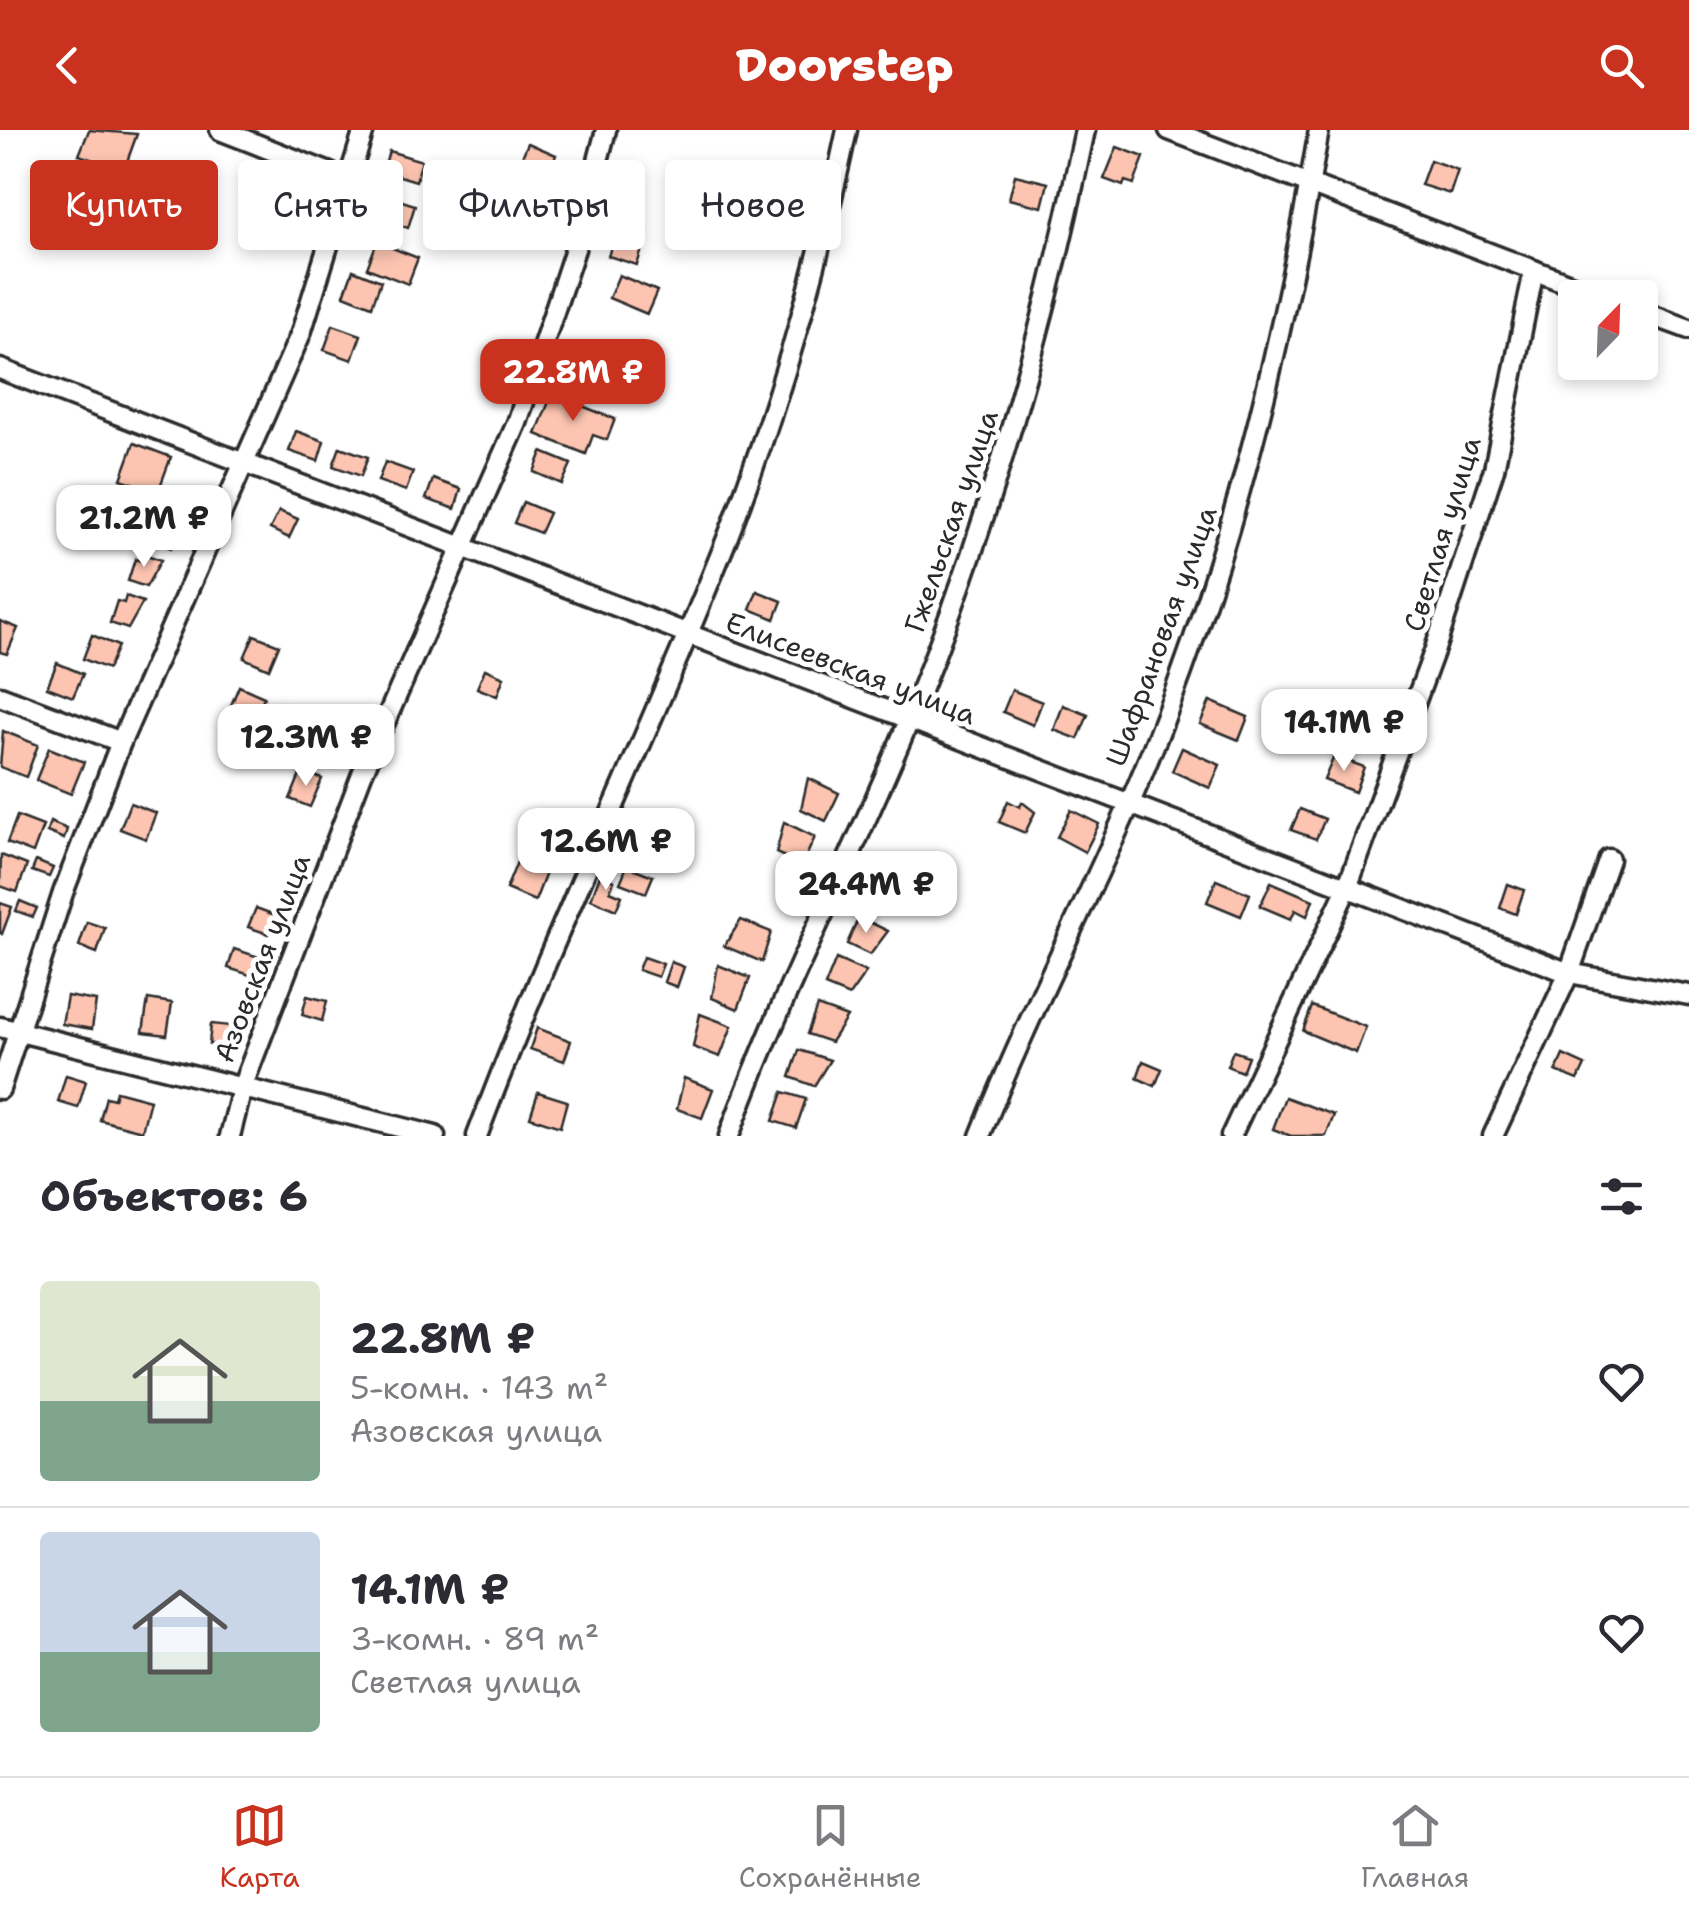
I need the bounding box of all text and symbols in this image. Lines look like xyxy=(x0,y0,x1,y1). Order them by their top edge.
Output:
text: Doorstep xyxy=(735,35,954,95)
icon: back xyxy=(40,38,95,93)
icon: search xyxy=(1594,38,1649,93)
chip: Купить xyxy=(30,160,218,250)
chip: Снять xyxy=(238,160,403,250)
chip: Фильтры xyxy=(423,160,645,250)
chip: Новое xyxy=(665,160,841,250)
north arrow xyxy=(1558,280,1658,380)
map controls xyxy=(1558,280,1658,380)
pin: 22.8M ₽ xyxy=(481,339,665,424)
text: 22.8M ₽ xyxy=(502,350,644,393)
street label: Гжельская улица xyxy=(895,405,1007,637)
street label: Светлая улица xyxy=(1394,432,1490,636)
pin: 21.2M ₽ xyxy=(52,485,236,570)
text: 21.2M ₽ xyxy=(78,496,210,539)
street label: Шафрановая улица xyxy=(1096,501,1226,771)
street label: Елисеевская улица xyxy=(720,603,982,733)
pin: 14.1M ₽ xyxy=(1252,689,1436,774)
text: 14.1M ₽ xyxy=(1283,700,1405,743)
pin: 12.3M ₽ xyxy=(214,704,398,789)
text: 12.3M ₽ xyxy=(239,715,373,758)
pin: 12.6M ₽ xyxy=(514,808,698,893)
text: 12.6M ₽ xyxy=(540,819,672,862)
street label: Азовская улица xyxy=(205,848,319,1068)
pin: 24.4M ₽ xyxy=(774,851,958,936)
text: 24.4M ₽ xyxy=(797,862,935,905)
text: Объектов: 6 xyxy=(40,1168,308,1224)
icon: filters xyxy=(1594,1169,1649,1224)
text: 22.8M ₽ xyxy=(350,1310,536,1366)
icon: home xyxy=(120,1321,240,1441)
icon: heart xyxy=(1594,1354,1649,1409)
text: 5-комн. · 143 m² xyxy=(350,1366,608,1409)
text: Азовская улица xyxy=(350,1409,602,1452)
text: 14.1M ₽ xyxy=(350,1561,510,1617)
icon: home xyxy=(120,1572,240,1692)
icon: heart xyxy=(1594,1605,1649,1660)
text: 3-комн. · 89 m² xyxy=(350,1617,599,1660)
text: Светлая улица xyxy=(350,1660,581,1703)
tab: Карта xyxy=(220,1798,300,1896)
tab: Сохранённые xyxy=(739,1798,922,1896)
tab: Главная xyxy=(1361,1798,1469,1896)

